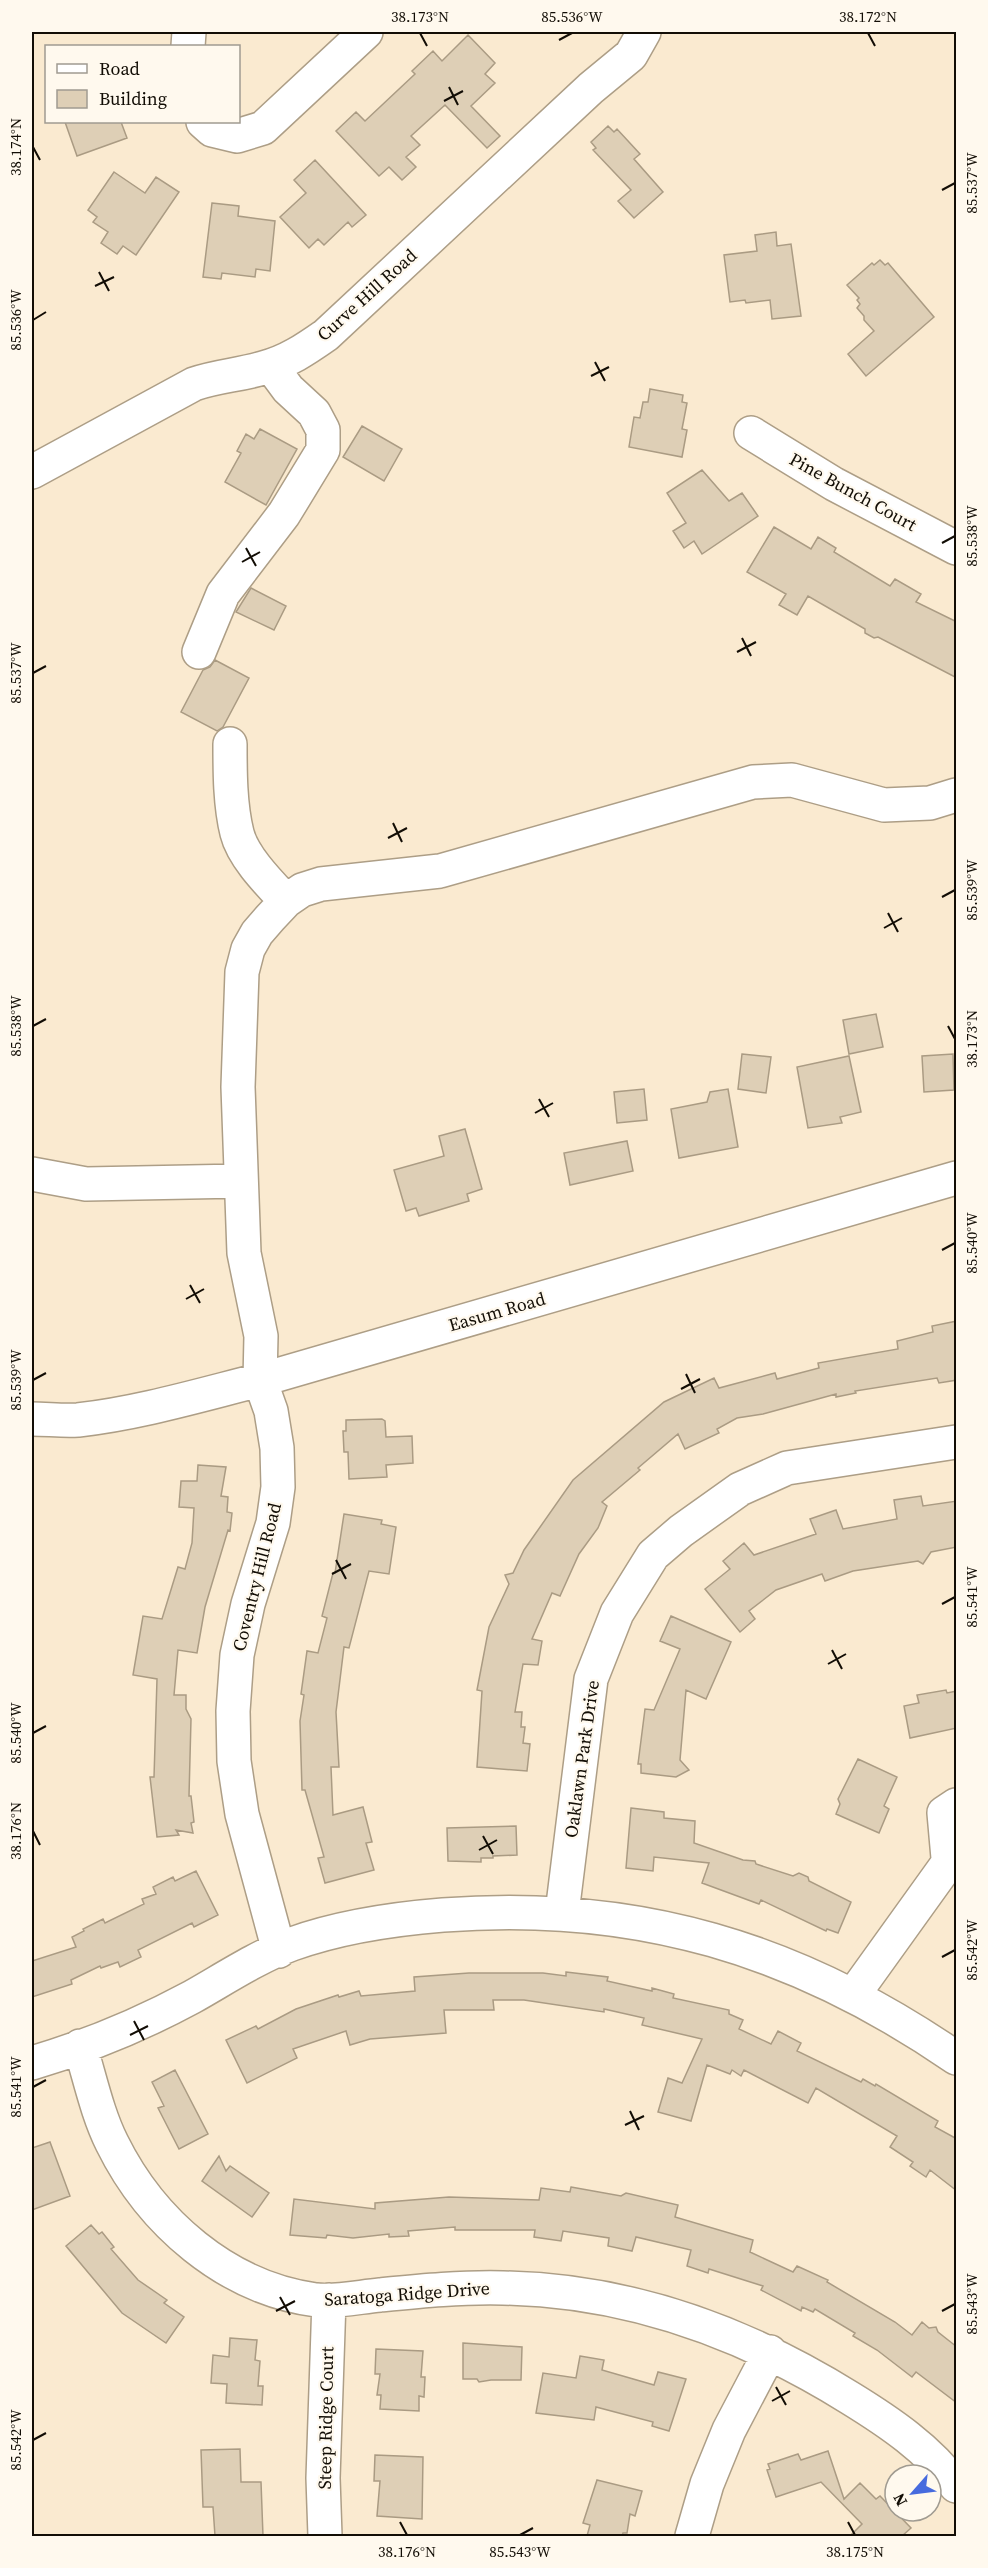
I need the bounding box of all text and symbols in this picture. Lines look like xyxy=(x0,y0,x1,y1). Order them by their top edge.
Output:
text: 38.173°N xyxy=(391,6,449,27)
text: 85.536°W xyxy=(541,6,603,27)
text: 38.172°N xyxy=(839,6,897,27)
legend xyxy=(45,45,240,123)
text: Road xyxy=(99,56,140,81)
text: Building xyxy=(99,86,167,111)
text: 38.174°N xyxy=(5,118,26,176)
text: 85.537°W xyxy=(961,152,982,214)
street label: Curve Hill Road xyxy=(311,243,422,346)
text: 85.536°W xyxy=(5,289,26,351)
street label: Pine Bunch Court xyxy=(785,446,921,537)
text: 85.538°W xyxy=(961,505,982,567)
text: 85.537°W xyxy=(5,642,26,704)
text: 85.539°W xyxy=(961,859,982,921)
text: 85.538°W xyxy=(5,995,26,1057)
text: 38.173°N xyxy=(961,1010,982,1068)
text: 85.540°W xyxy=(961,1212,982,1274)
street label: Easum Road xyxy=(446,1286,548,1337)
text: 85.539°W xyxy=(5,1349,26,1411)
street label: Coventry Hill Road xyxy=(226,1500,287,1654)
text: 85.541°W xyxy=(961,1566,982,1628)
street label: Oaklawn Park Drive xyxy=(558,1678,605,1839)
text: 85.540°W xyxy=(5,1702,26,1764)
text: 38.176°N xyxy=(5,1802,26,1860)
text: 85.542°W xyxy=(961,1919,982,1981)
text: 85.541°W xyxy=(5,2056,26,2118)
text: 85.543°W xyxy=(961,2273,982,2335)
street label: Saratoga Ridge Drive xyxy=(323,2275,491,2312)
street label: Steep Ridge Court xyxy=(312,2346,339,2490)
text: 85.542°W xyxy=(5,2409,26,2471)
north arrow xyxy=(883,2463,943,2523)
text: N xyxy=(887,2489,912,2510)
text: 38.176°N xyxy=(378,2541,436,2562)
text: 85.543°W xyxy=(489,2541,551,2562)
text: 38.175°N xyxy=(826,2541,884,2562)

